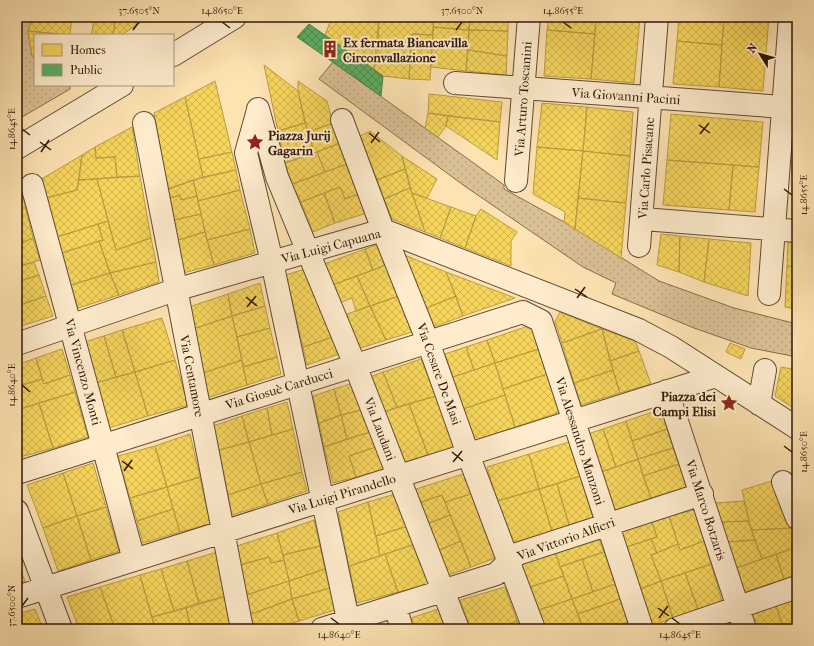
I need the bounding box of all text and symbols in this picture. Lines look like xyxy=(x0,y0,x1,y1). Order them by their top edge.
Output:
text: 37.6505°N xyxy=(118,5,160,17)
text: 14.8650°E xyxy=(201,5,243,17)
text: 37.6500°N xyxy=(441,5,484,17)
text: 14.8655°E xyxy=(543,5,583,17)
legend xyxy=(34,34,174,86)
north arrow xyxy=(740,34,780,74)
place label: Ex fermata Biancavilla Circonvallazione xyxy=(343,35,469,65)
building icon: Ex fermata Biancavilla Circonvallazione xyxy=(320,39,340,59)
street label: Via Arturo Toscanini xyxy=(511,41,535,158)
text: N xyxy=(745,41,761,56)
text: Homes xyxy=(70,43,106,57)
text: Public xyxy=(70,63,102,77)
street label: Via Giovanni Pacini xyxy=(570,85,681,107)
text: 14.8645°E xyxy=(6,108,18,150)
street label: Via Carlo Pisacane xyxy=(635,116,657,221)
place label: Piazza Jurij Gagarin xyxy=(268,128,331,159)
place icon: Piazza Jurij Gagarin xyxy=(245,132,265,152)
text: 14.8655°E xyxy=(798,175,810,215)
street label: Via Luigi Capuana xyxy=(279,225,383,267)
street label: Via Vincenzo Monti xyxy=(61,316,104,427)
street label: Via Cesare De Masi xyxy=(413,320,464,427)
street label: Via Centamore xyxy=(176,333,207,419)
text: 14.8640°E xyxy=(6,363,18,407)
street label: Via Giosuè Carducci xyxy=(222,365,335,413)
street label: Via Alessandro Manzoni xyxy=(552,374,608,507)
place label: Piazza dei Campi Elisi xyxy=(653,389,716,420)
place icon: Piazza dei Campi Elisi xyxy=(719,393,739,413)
street label: Via Laudani xyxy=(361,394,399,463)
text: 14.8650°E xyxy=(798,431,810,473)
street label: Via Marco Botzaris xyxy=(682,457,729,562)
street label: Via Luigi Pirandello xyxy=(286,470,398,518)
street label: Via Vittorio Alfieri xyxy=(514,514,617,564)
text: 37.6500°N xyxy=(6,584,18,627)
text: 14.8640°E xyxy=(317,629,361,641)
text: 14.8645°E xyxy=(659,629,701,641)

